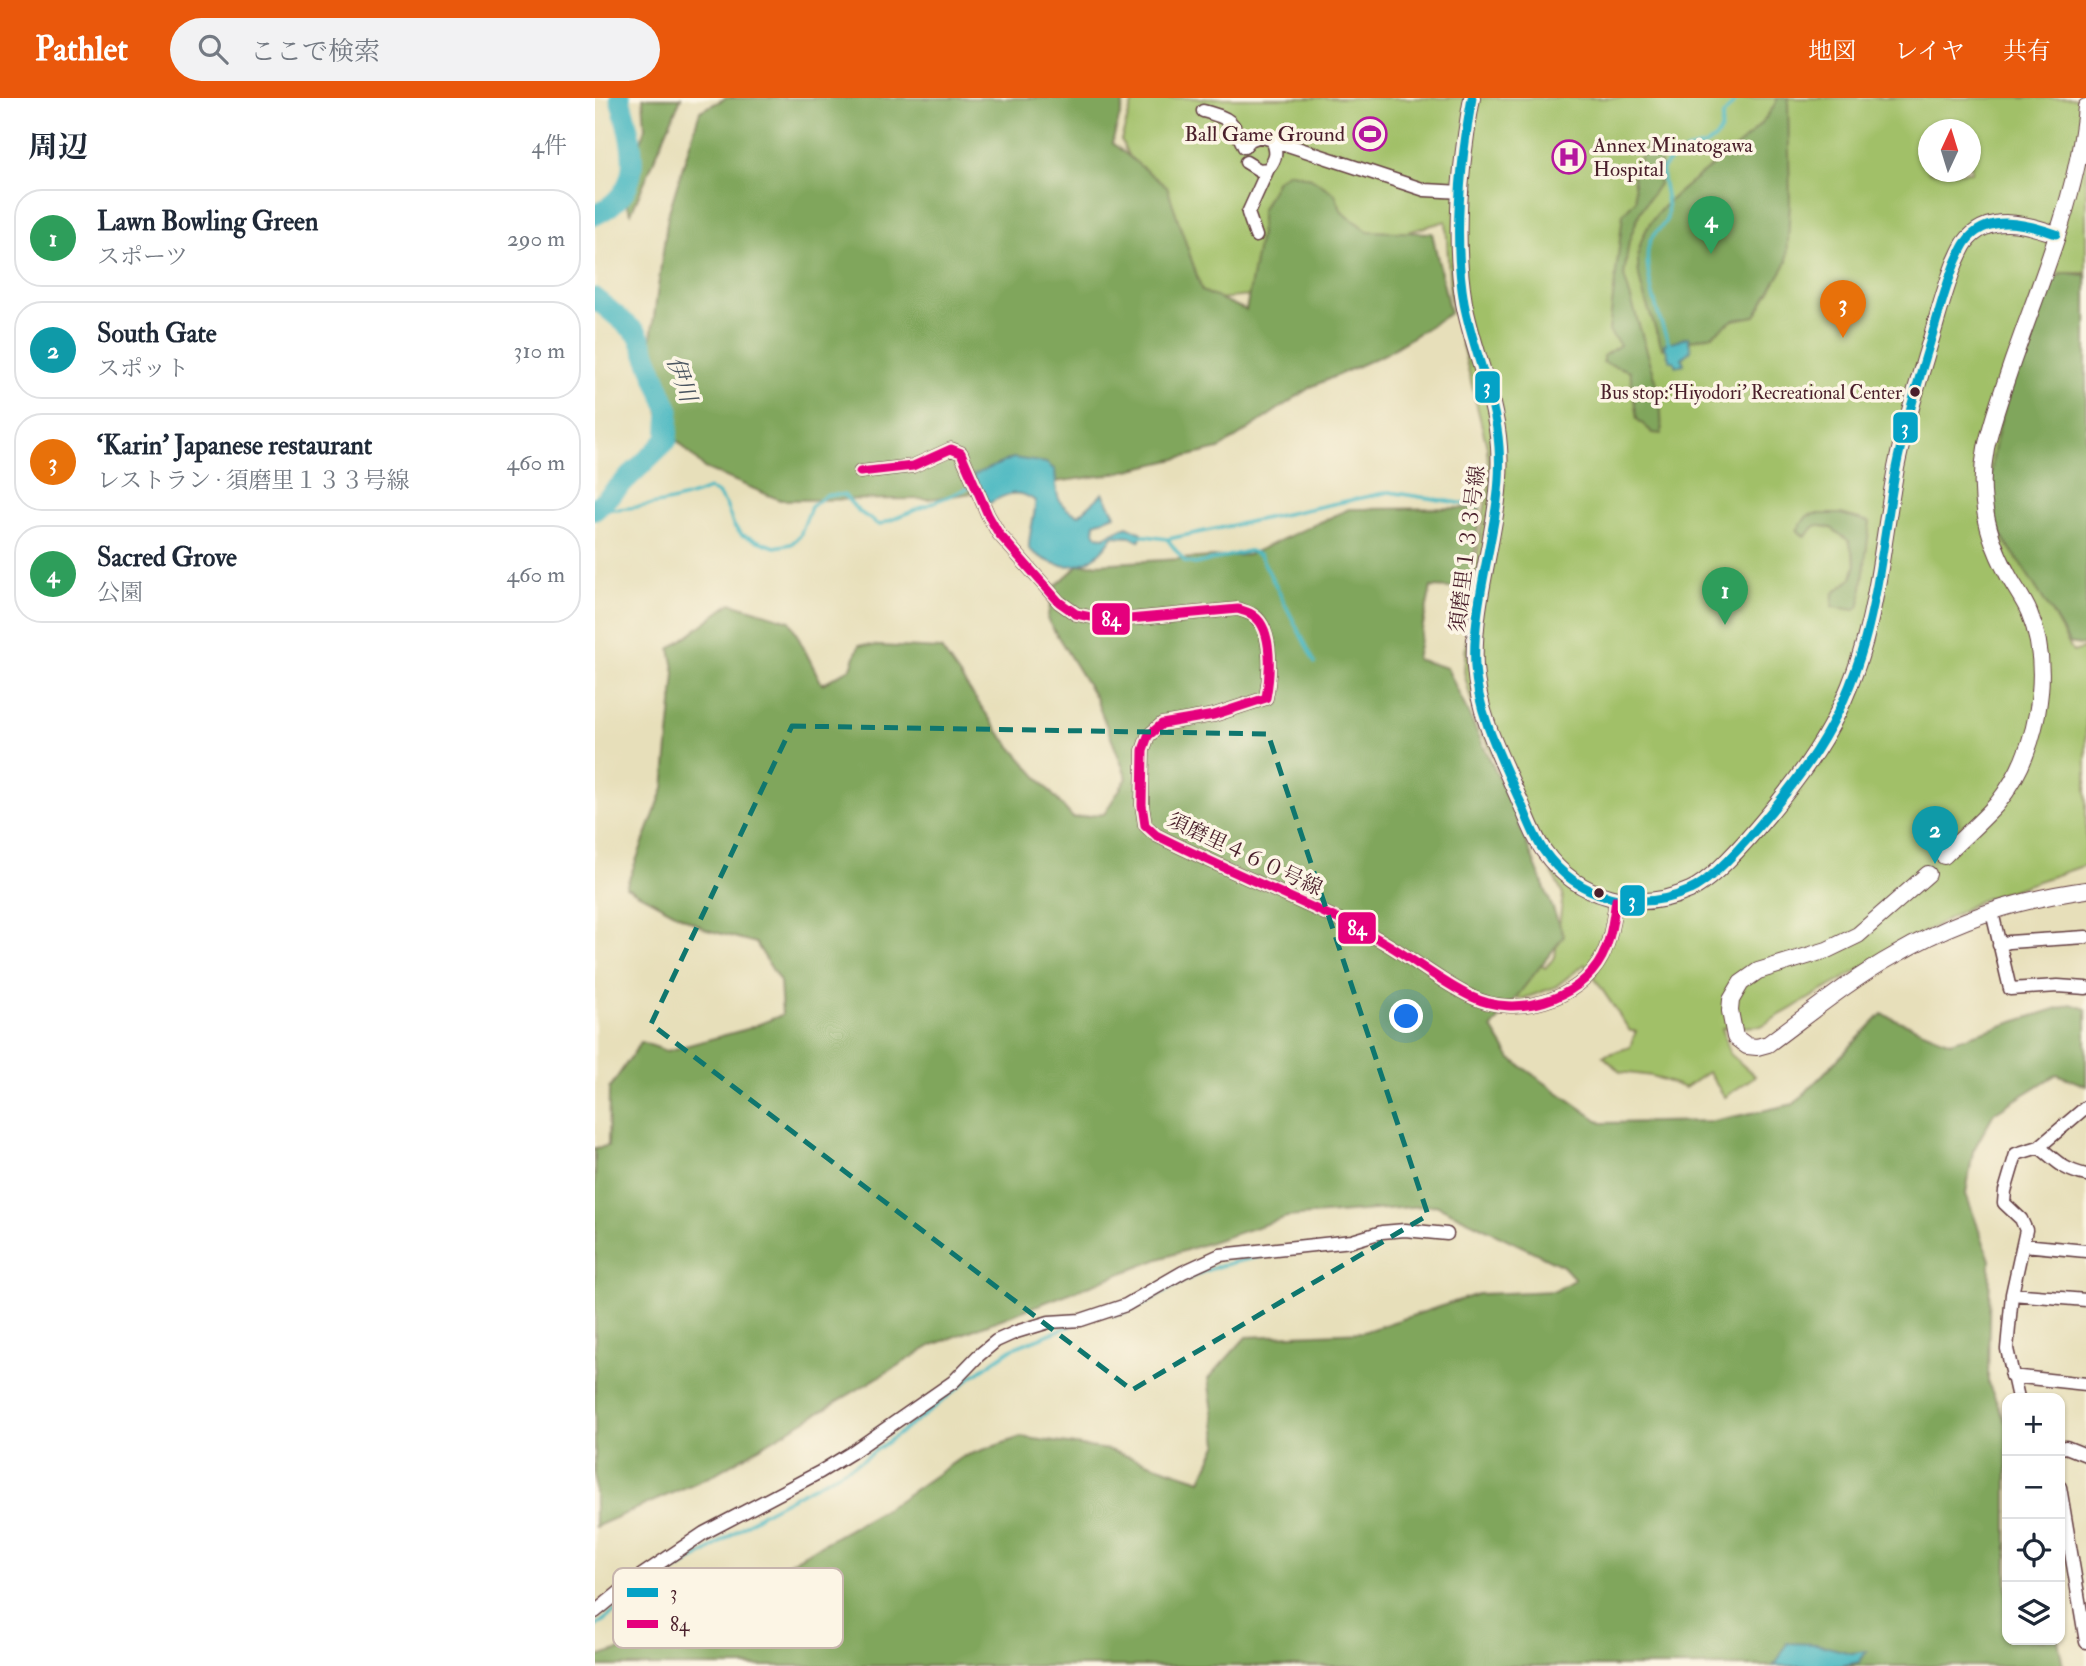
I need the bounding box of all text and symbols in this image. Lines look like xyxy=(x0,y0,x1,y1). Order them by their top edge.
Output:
search box xyxy=(170,18,660,81)
text: Pathlet xyxy=(35,29,128,70)
icon: search xyxy=(194,30,232,68)
text: ここで検索 xyxy=(250,36,380,68)
text: 地図 xyxy=(1808,36,1856,67)
text: レイヤ xyxy=(1894,36,1965,67)
text: 共有 xyxy=(2003,36,2051,67)
sports icon: Ball Game Ground xyxy=(1351,115,1389,153)
north arrow xyxy=(1918,119,1981,182)
place label: Ball Game Ground xyxy=(1184,121,1346,148)
text: 周辺 xyxy=(28,129,88,166)
text: 4件 xyxy=(532,131,567,160)
place label: Annex Minatogawa Hospital xyxy=(1592,132,1753,183)
hospital icon: Annex Minatogawa Hospital xyxy=(1550,138,1588,176)
pin: 4 xyxy=(1688,196,1734,254)
text: Lawn Bowling Green xyxy=(97,206,318,238)
text: 1 xyxy=(49,224,57,253)
text: 290 m xyxy=(507,224,565,253)
text: スポーツ xyxy=(97,242,188,271)
pin: 3 xyxy=(1820,280,1866,338)
text: South Gate xyxy=(97,318,217,350)
text: 2 xyxy=(47,336,59,365)
text: 310 m xyxy=(514,336,565,365)
water label: 伊川 xyxy=(660,353,704,408)
text: スポット xyxy=(97,354,189,383)
line badge: 3 xyxy=(1474,370,1501,404)
text: 3 xyxy=(1483,375,1491,399)
place label: Bus stop:‘Hiyodori’ Recreational Center xyxy=(1600,381,1902,406)
marker: Bus stop:‘Hiyodori’ Recreational Center xyxy=(1908,385,1922,399)
line badge: 3 xyxy=(1892,411,1919,444)
text: 3 xyxy=(1901,416,1909,440)
text: ‘Karin’ Japanese restaurant xyxy=(97,430,372,462)
text: 3 xyxy=(49,448,57,477)
text: 460 m xyxy=(507,448,565,477)
street label: 須磨里１３３号線 xyxy=(1444,464,1491,634)
text: レストラン · 須磨里１３３号線 xyxy=(97,466,410,495)
text: Sacred Grove xyxy=(97,542,237,574)
text: 4 xyxy=(47,560,59,589)
text: 460 m xyxy=(507,560,565,589)
pin: 1 xyxy=(1702,567,1748,625)
text: 公園 xyxy=(97,578,143,607)
line badge: 84 xyxy=(1091,602,1131,636)
text: 84 xyxy=(1101,608,1122,632)
pin: 2 xyxy=(1912,806,1958,864)
street label: 須磨里４６０号線 xyxy=(1163,807,1327,902)
line badge: 3 xyxy=(1619,884,1646,917)
unlabelled marker xyxy=(1592,886,1606,900)
text: 3 xyxy=(1628,889,1636,913)
line badge: 84 xyxy=(1337,911,1377,945)
text: 84 xyxy=(1347,917,1368,941)
your location xyxy=(1389,999,1423,1033)
map controls xyxy=(2002,1393,2065,1645)
button: + xyxy=(2002,1393,2065,1456)
button: − xyxy=(2002,1456,2065,1519)
button: locate xyxy=(2002,1519,2065,1582)
legend xyxy=(613,1568,843,1648)
text: 3 xyxy=(670,1581,677,1605)
button: layers xyxy=(2002,1582,2065,1645)
text: 84 xyxy=(670,1613,690,1637)

